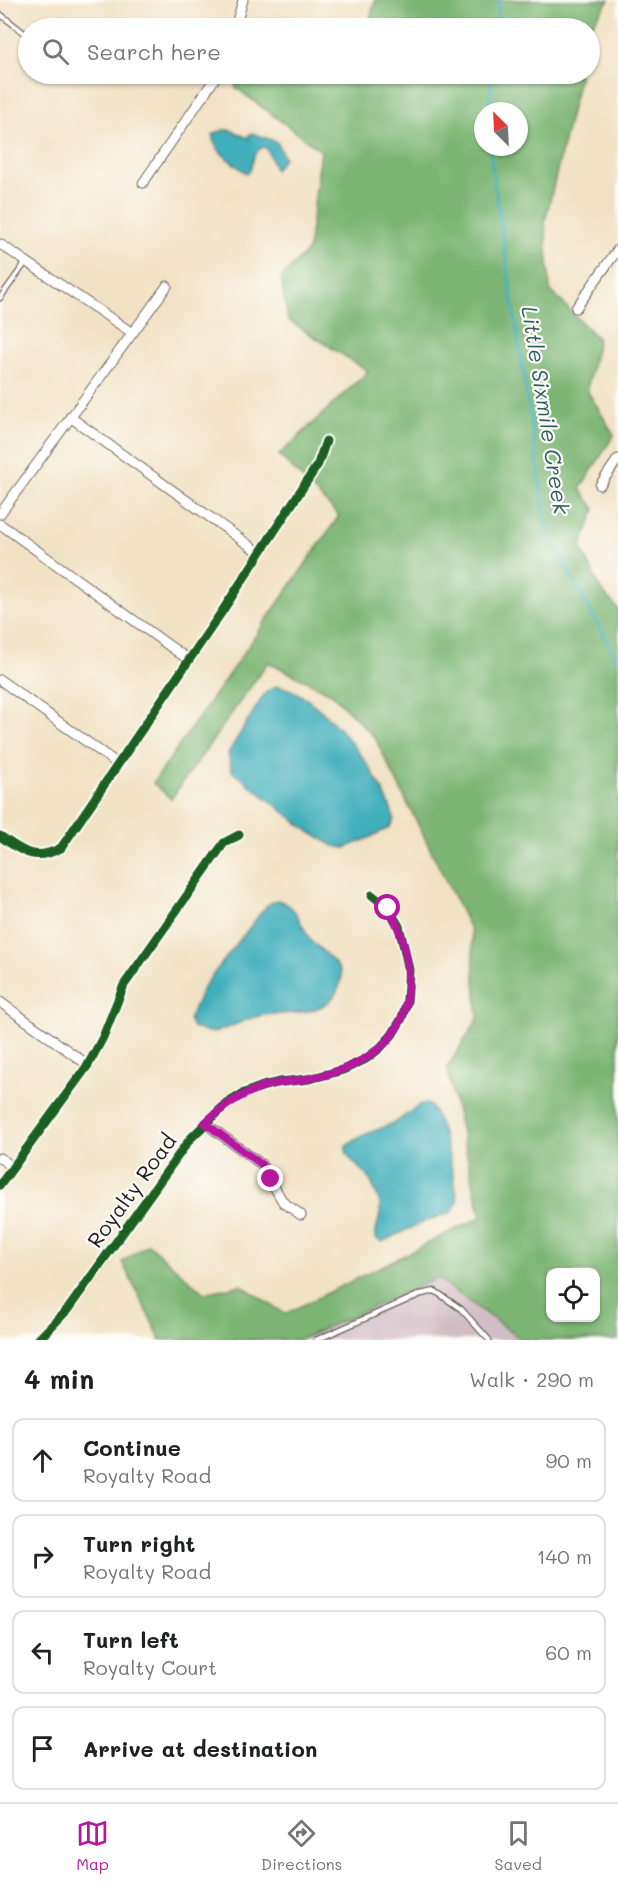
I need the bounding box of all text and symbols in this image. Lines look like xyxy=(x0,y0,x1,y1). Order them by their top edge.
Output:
search box xyxy=(18,18,600,84)
icon: search xyxy=(39,35,72,68)
text: Search here xyxy=(87,37,221,66)
north arrow xyxy=(474,102,528,156)
water label: Little Sixmile Creek xyxy=(515,304,577,517)
route start xyxy=(374,894,400,920)
street label: Royalty Road xyxy=(81,1128,181,1252)
route end xyxy=(257,1165,283,1191)
map controls xyxy=(546,1268,600,1322)
button: locate xyxy=(546,1268,600,1322)
text: 4 min xyxy=(24,1362,94,1396)
text: Walk · 290 m xyxy=(469,1366,594,1392)
text: Continue xyxy=(83,1433,181,1462)
icon: ahead xyxy=(26,1444,59,1477)
text: 90 m xyxy=(546,1447,592,1473)
text: Royalty Road xyxy=(83,1462,211,1488)
text: Turn right xyxy=(83,1529,195,1558)
icon: right xyxy=(26,1540,59,1573)
text: 140 m xyxy=(537,1543,592,1569)
text: Royalty Road xyxy=(83,1558,211,1584)
text: Turn left xyxy=(83,1625,179,1654)
icon: left xyxy=(26,1636,59,1669)
text: 60 m xyxy=(545,1639,592,1665)
text: Royalty Court xyxy=(83,1654,217,1680)
icon: arrive xyxy=(26,1732,59,1765)
text: Arrive at destination xyxy=(83,1734,318,1763)
tab: Map xyxy=(76,1817,109,1874)
tab: Directions xyxy=(261,1817,342,1874)
tab: Saved xyxy=(494,1817,542,1874)

